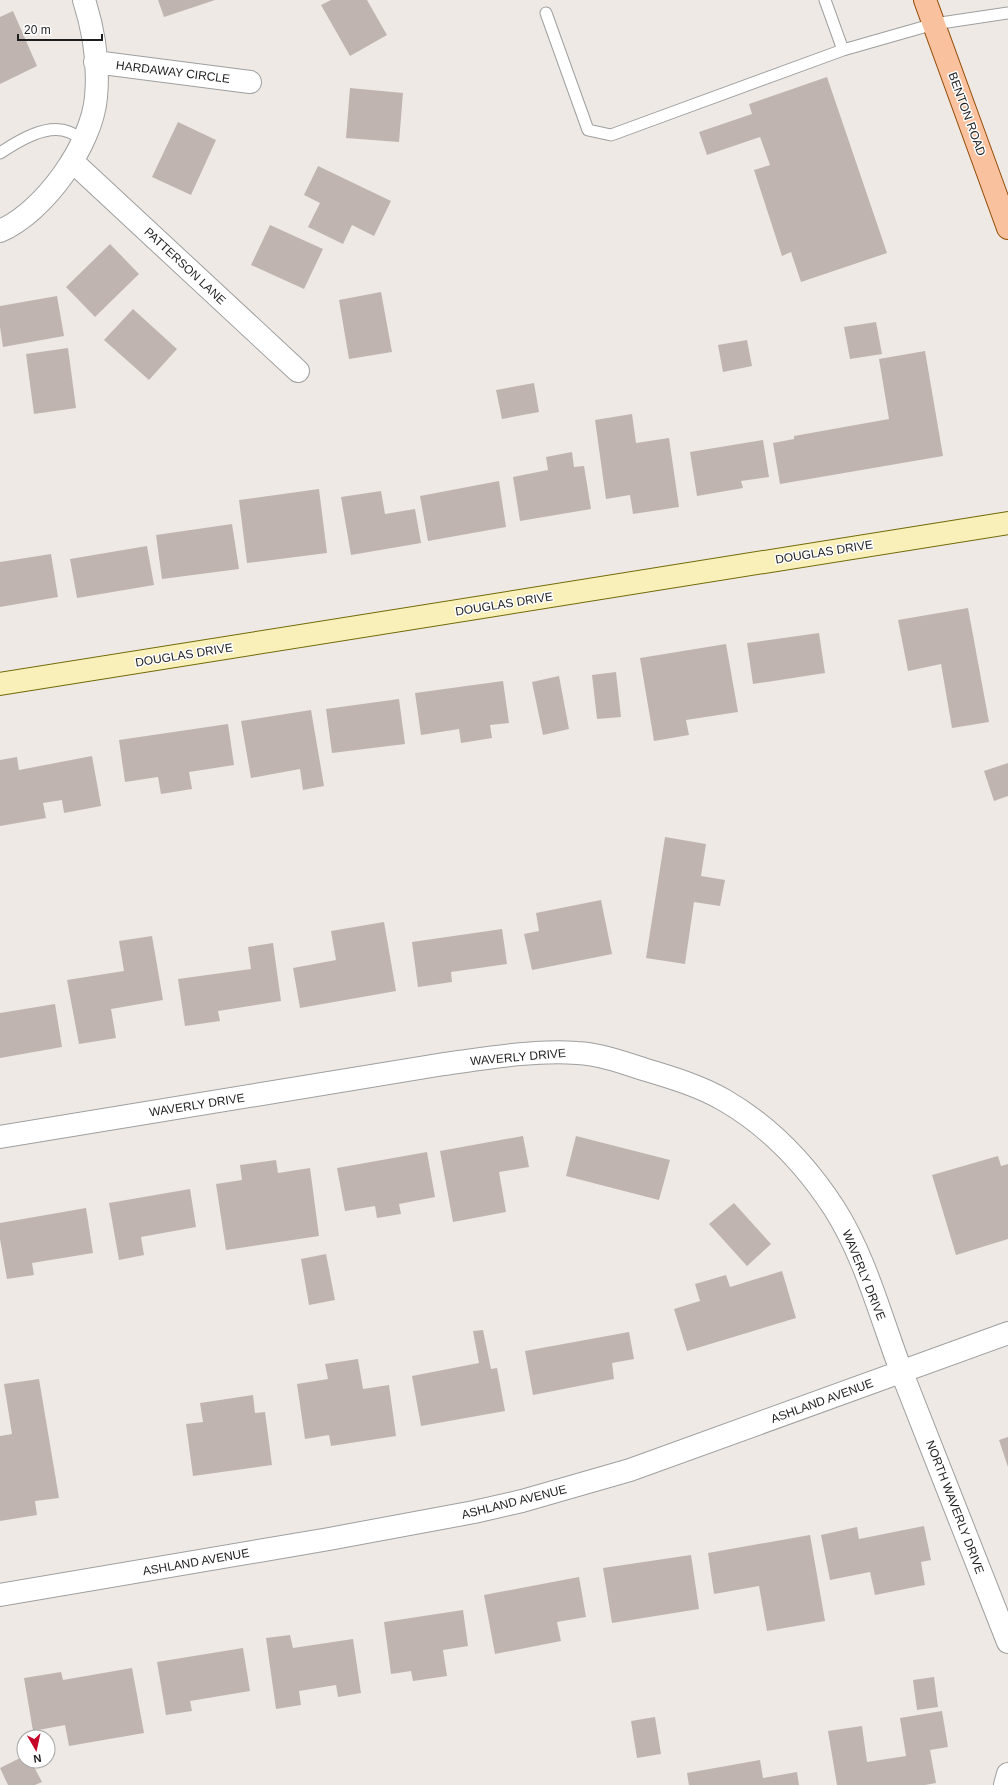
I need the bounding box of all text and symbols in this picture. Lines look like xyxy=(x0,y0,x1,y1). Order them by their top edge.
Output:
scale bar xyxy=(18,16,102,42)
text: 20 m xyxy=(24,23,51,37)
street label: HARDAWAY CIRCLE xyxy=(115,58,231,86)
street label: BENTON ROAD xyxy=(945,70,989,158)
street label: PATTERSON LANE xyxy=(141,225,229,307)
street label: DOUGLAS DRIVE xyxy=(774,537,874,567)
street label: DOUGLAS DRIVE xyxy=(454,589,554,619)
street label: DOUGLAS DRIVE xyxy=(134,640,234,670)
street label: WAVERLY DRIVE xyxy=(469,1046,567,1068)
street label: WAVERLY DRIVE xyxy=(148,1091,246,1119)
street label: WAVERLY DRIVE xyxy=(839,1228,889,1322)
street label: ASHLAND AVENUE xyxy=(769,1376,875,1426)
street label: NORTH WAVERLY DRIVE xyxy=(923,1438,987,1576)
street label: ASHLAND AVENUE xyxy=(460,1482,568,1522)
street label: ASHLAND AVENUE xyxy=(142,1546,250,1578)
north arrow xyxy=(16,1729,56,1769)
text: N xyxy=(33,1752,42,1765)

